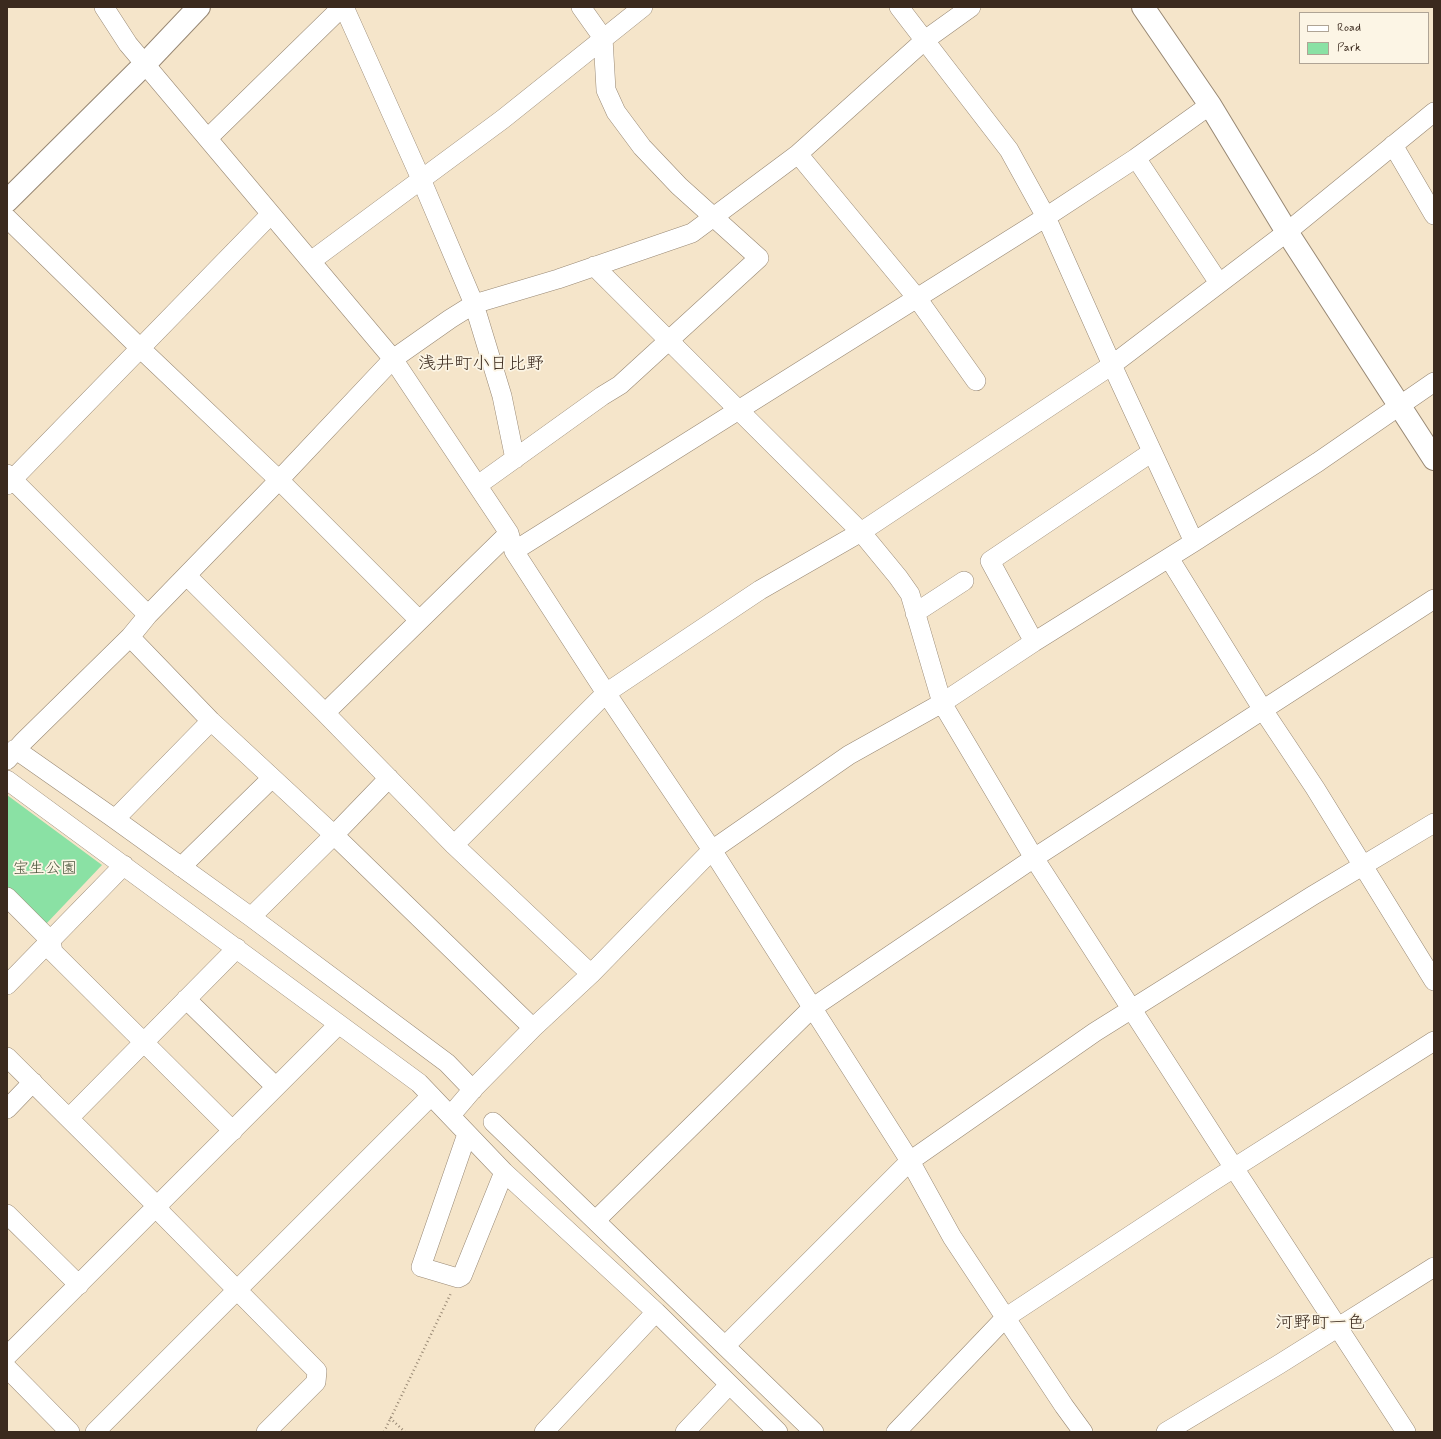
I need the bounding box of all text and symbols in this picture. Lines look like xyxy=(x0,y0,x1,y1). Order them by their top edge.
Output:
legend xyxy=(1299,12,1429,64)
text: Road xyxy=(1337,20,1361,36)
text: Park xyxy=(1337,40,1361,56)
district label: 浅井町小日比野 xyxy=(418,354,544,376)
park label: 宝生公園 xyxy=(13,860,77,880)
district label: 河野町一色 xyxy=(1275,1313,1365,1335)

